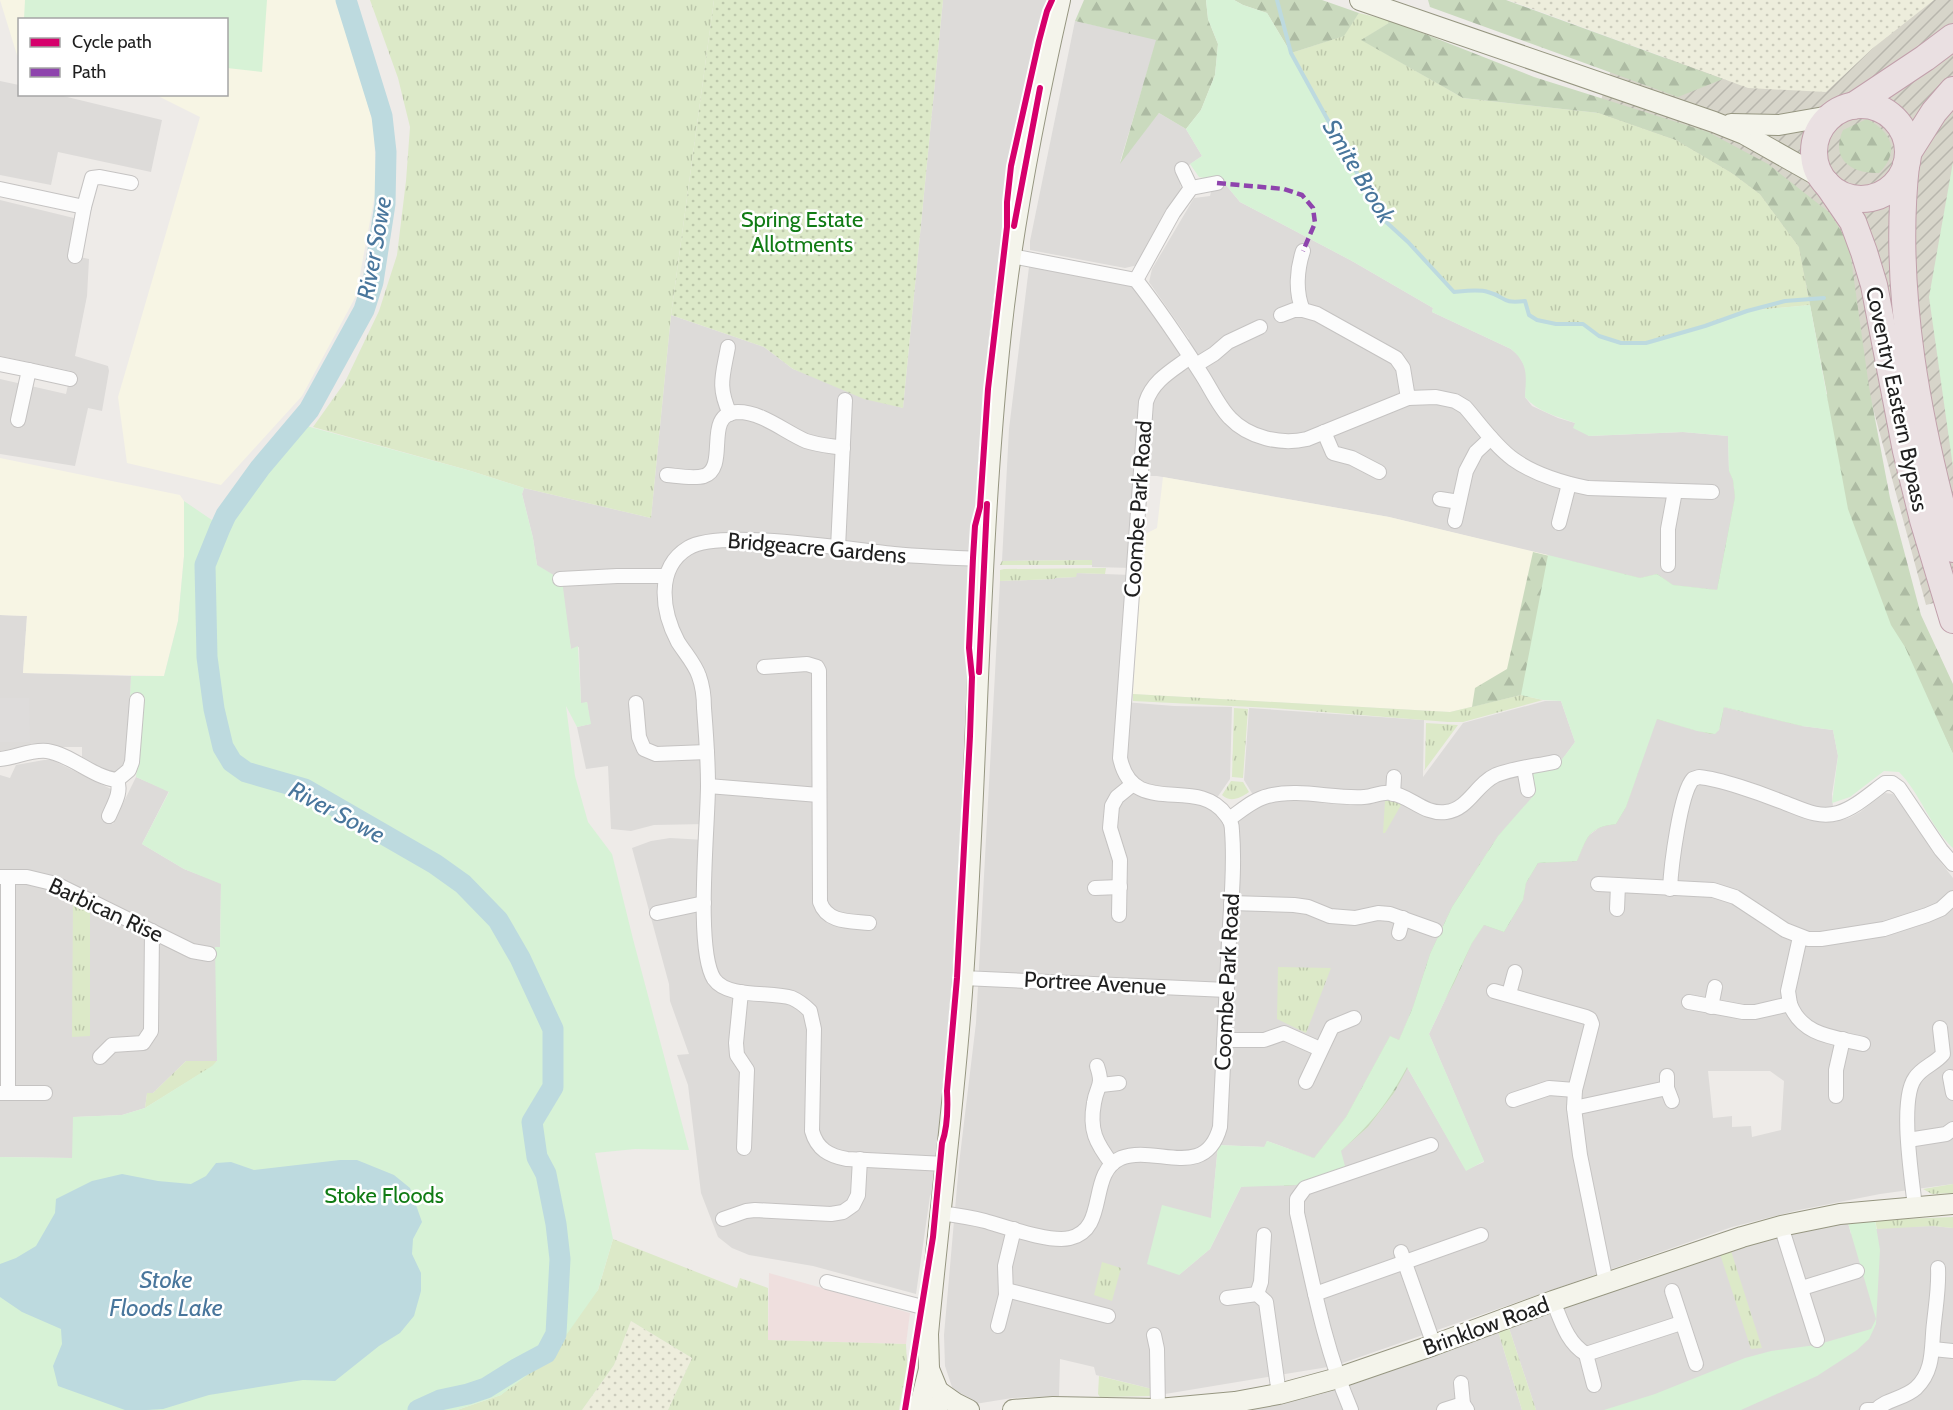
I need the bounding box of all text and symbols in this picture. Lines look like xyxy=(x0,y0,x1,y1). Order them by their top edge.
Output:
legend xyxy=(18,18,228,96)
text: Cycle path xyxy=(72,31,152,53)
text: Path xyxy=(72,61,106,83)
water label: Smite Brook xyxy=(1317,114,1402,229)
water label: River Sowe xyxy=(351,194,397,302)
park label: Spring Estate Allotments xyxy=(741,206,863,258)
street label: Coventry Eastern Bypass xyxy=(1860,284,1934,514)
street label: Coombe Park Road xyxy=(1118,420,1158,598)
street label: Bridgeacre Gardens xyxy=(726,527,908,569)
water label: River Sowe xyxy=(284,775,390,849)
street label: Barbican Rise xyxy=(44,872,168,948)
street label: Coombe Park Road xyxy=(1209,893,1245,1071)
street label: Portree Avenue xyxy=(1023,966,1167,1000)
park label: Stoke Floods xyxy=(324,1182,444,1209)
water label: Stoke Floods Lake xyxy=(109,1265,223,1322)
street label: Brinklow Road xyxy=(1419,1291,1553,1361)

